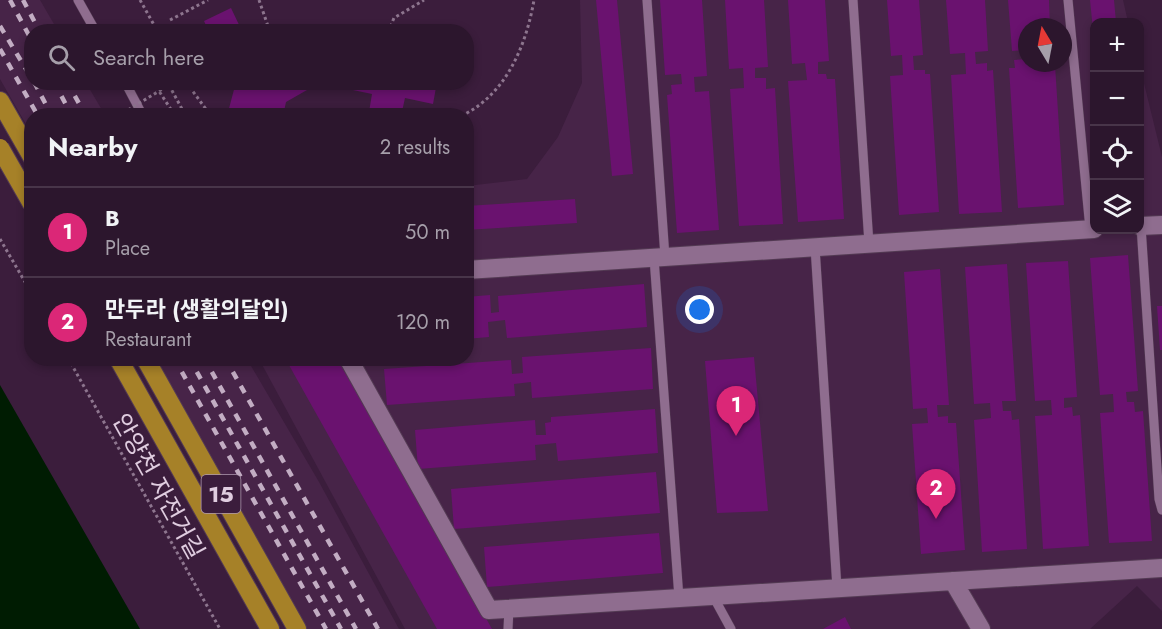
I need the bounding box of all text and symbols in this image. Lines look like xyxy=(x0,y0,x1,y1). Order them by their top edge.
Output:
north arrow xyxy=(1018,18,1072,72)
map controls xyxy=(1090,18,1144,234)
button: + xyxy=(1090,18,1144,72)
search box xyxy=(24,24,474,90)
icon: search xyxy=(45,41,78,74)
text: Search here xyxy=(93,41,204,73)
button: − xyxy=(1090,72,1144,126)
button: locate xyxy=(1090,126,1144,180)
text: Nearby xyxy=(48,128,137,166)
text: 2 results xyxy=(380,133,450,162)
button: layers xyxy=(1090,180,1144,234)
text: B xyxy=(105,202,120,234)
text: 1 xyxy=(62,218,73,247)
text: 50 m xyxy=(405,218,450,247)
text: Place xyxy=(105,234,150,263)
text: 만두라 (생활의달인) xyxy=(105,293,289,325)
your location xyxy=(685,295,714,324)
text: 2 xyxy=(61,308,74,337)
text: 120 m xyxy=(396,308,450,337)
text: Restaurant xyxy=(105,325,191,354)
pin: 1 xyxy=(716,386,756,436)
street label: 안양천 자전거길 xyxy=(104,407,214,565)
pin: 2 xyxy=(916,470,956,519)
road number: 15 xyxy=(202,475,240,513)

